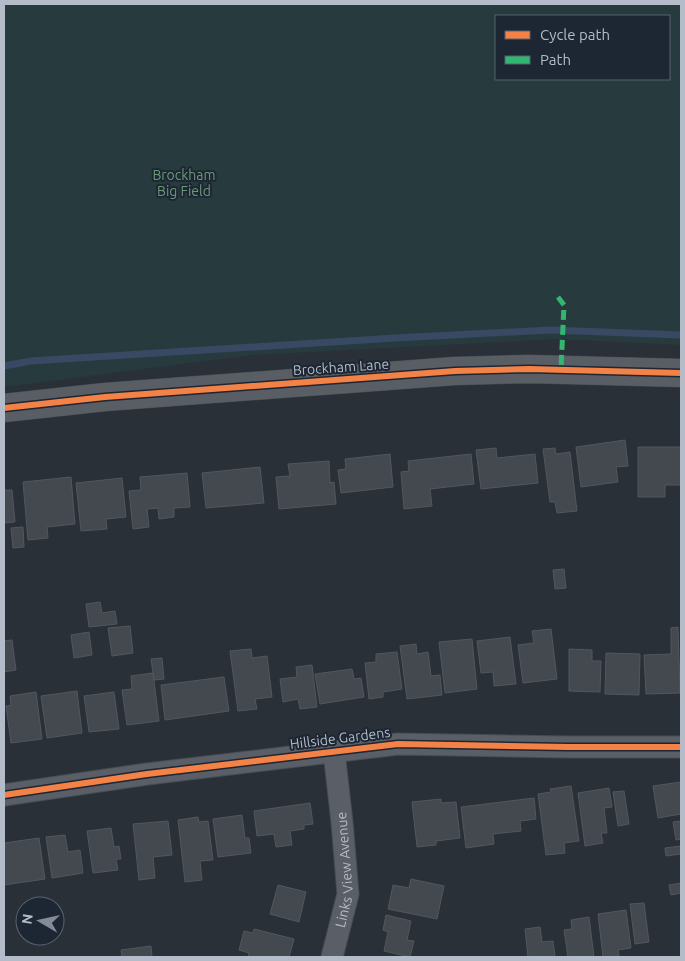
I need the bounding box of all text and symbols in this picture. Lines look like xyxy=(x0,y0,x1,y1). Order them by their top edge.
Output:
legend xyxy=(495,15,670,80)
text: Cycle path xyxy=(540,26,610,43)
text: Path xyxy=(540,51,571,68)
park label: Brockham Big Field xyxy=(152,167,216,199)
street label: Brockham Lane xyxy=(292,356,390,378)
street label: Hillside Gardens xyxy=(289,724,391,752)
street label: Links View Avenue xyxy=(332,811,356,929)
north arrow xyxy=(15,896,65,946)
text: N xyxy=(18,913,36,925)

